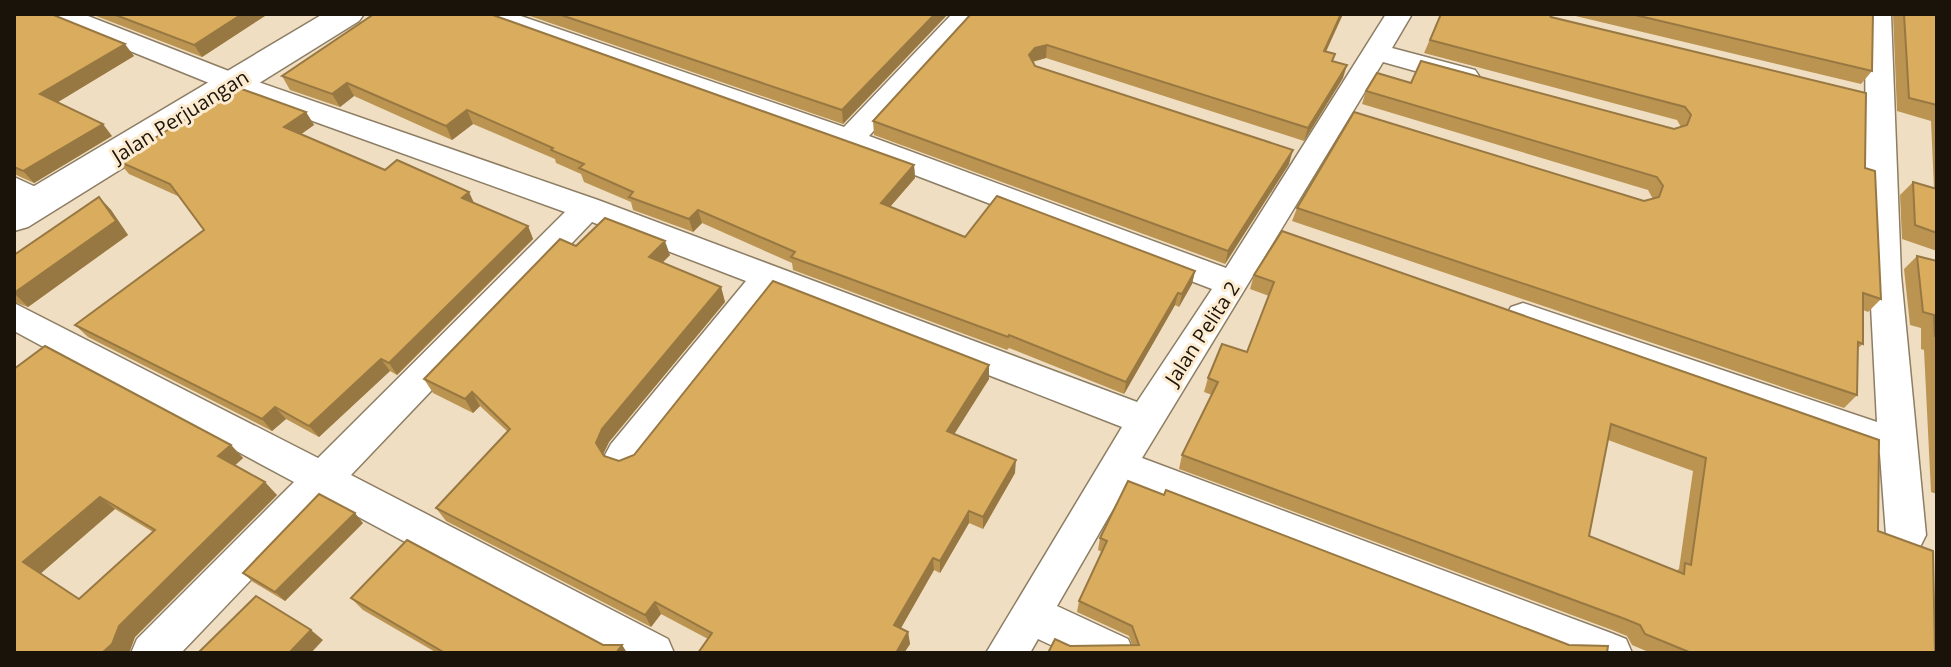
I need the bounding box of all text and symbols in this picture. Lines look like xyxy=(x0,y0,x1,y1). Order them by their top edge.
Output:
street label: Jalan Perjuangan xyxy=(105,63,254,170)
street label: Jalan Pelita 2 xyxy=(1157,276,1246,392)

